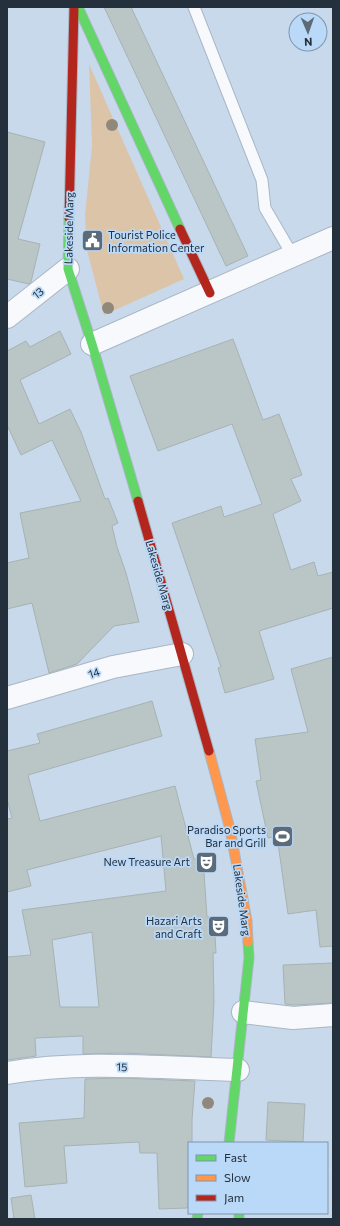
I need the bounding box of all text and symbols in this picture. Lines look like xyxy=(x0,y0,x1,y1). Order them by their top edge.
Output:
north arrow xyxy=(288,12,328,52)
text: N xyxy=(304,36,313,49)
street label: Lakeside Marg xyxy=(61,192,76,264)
public building icon: Tourist Police Information Center xyxy=(79,228,105,254)
place label: Tourist Police Information Center xyxy=(108,228,205,254)
street label: 13 xyxy=(29,284,46,301)
street label: Lakeside Marg xyxy=(143,538,176,611)
street label: 14 xyxy=(87,665,102,680)
place label: Paradiso Sports Bar and Grill xyxy=(187,823,266,849)
sports icon: Paradiso Sports Bar and Grill xyxy=(269,823,295,849)
theatre icon: New Treasure Art xyxy=(193,849,219,875)
place label: New Treasure Art xyxy=(103,855,190,868)
street label: Lakeside Marg xyxy=(231,863,254,937)
place label: Hazari Arts and Craft xyxy=(146,914,202,940)
theatre icon: Hazari Arts and Craft xyxy=(205,914,231,940)
street label: 15 xyxy=(116,1060,128,1073)
legend xyxy=(188,1142,328,1214)
text: Fast xyxy=(224,1150,247,1164)
text: Slow xyxy=(224,1170,251,1184)
text: Jam xyxy=(224,1190,244,1205)

